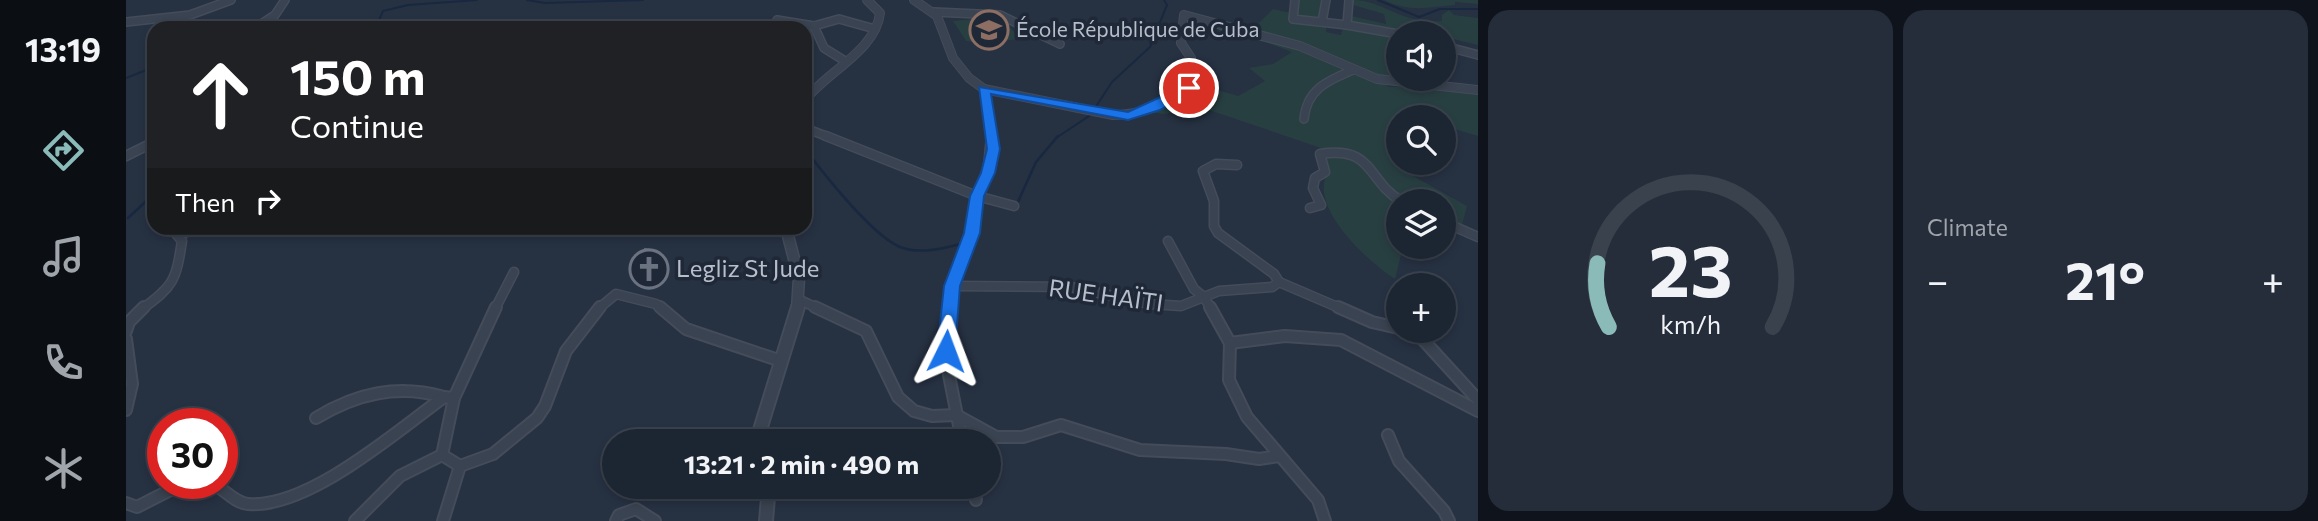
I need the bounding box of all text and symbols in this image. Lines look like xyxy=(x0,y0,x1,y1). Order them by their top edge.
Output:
school or university icon: École République de Cuba xyxy=(968,9,1010,51)
place label: École République de Cuba xyxy=(1016,16,1259,41)
map controls xyxy=(1386,21,1456,343)
button: sound xyxy=(1386,21,1456,91)
text: 13:19 xyxy=(25,29,101,69)
text: 150 m xyxy=(290,45,425,105)
icon: ahead xyxy=(175,49,266,140)
pin xyxy=(1159,58,1219,118)
icon: arrive xyxy=(1170,69,1208,107)
text: Continue xyxy=(290,105,424,145)
button: search xyxy=(1386,105,1456,175)
icon: directions xyxy=(39,126,88,175)
icon: right xyxy=(249,182,287,220)
text: Then xyxy=(175,186,235,217)
button: layers xyxy=(1386,189,1456,259)
text: Climate xyxy=(1927,213,2008,241)
text: 23 xyxy=(1649,223,1732,312)
icon: music xyxy=(39,232,88,281)
text: 21° xyxy=(2065,247,2145,311)
church icon: Legliz St Jude xyxy=(628,248,670,290)
place label: Legliz St Jude xyxy=(676,253,819,282)
text: − xyxy=(1927,256,1949,303)
text: + xyxy=(2262,256,2284,303)
street label: RUE HAÏTI xyxy=(1047,272,1165,317)
button: + xyxy=(1386,273,1456,343)
text: km/h xyxy=(1660,308,1721,338)
position arrow xyxy=(909,314,983,388)
icon: phone xyxy=(39,338,88,387)
speed limit sign: 30 xyxy=(147,408,238,499)
icon: climate xyxy=(39,444,88,493)
text: 13:21 · 2 min · 490 m xyxy=(684,448,919,479)

